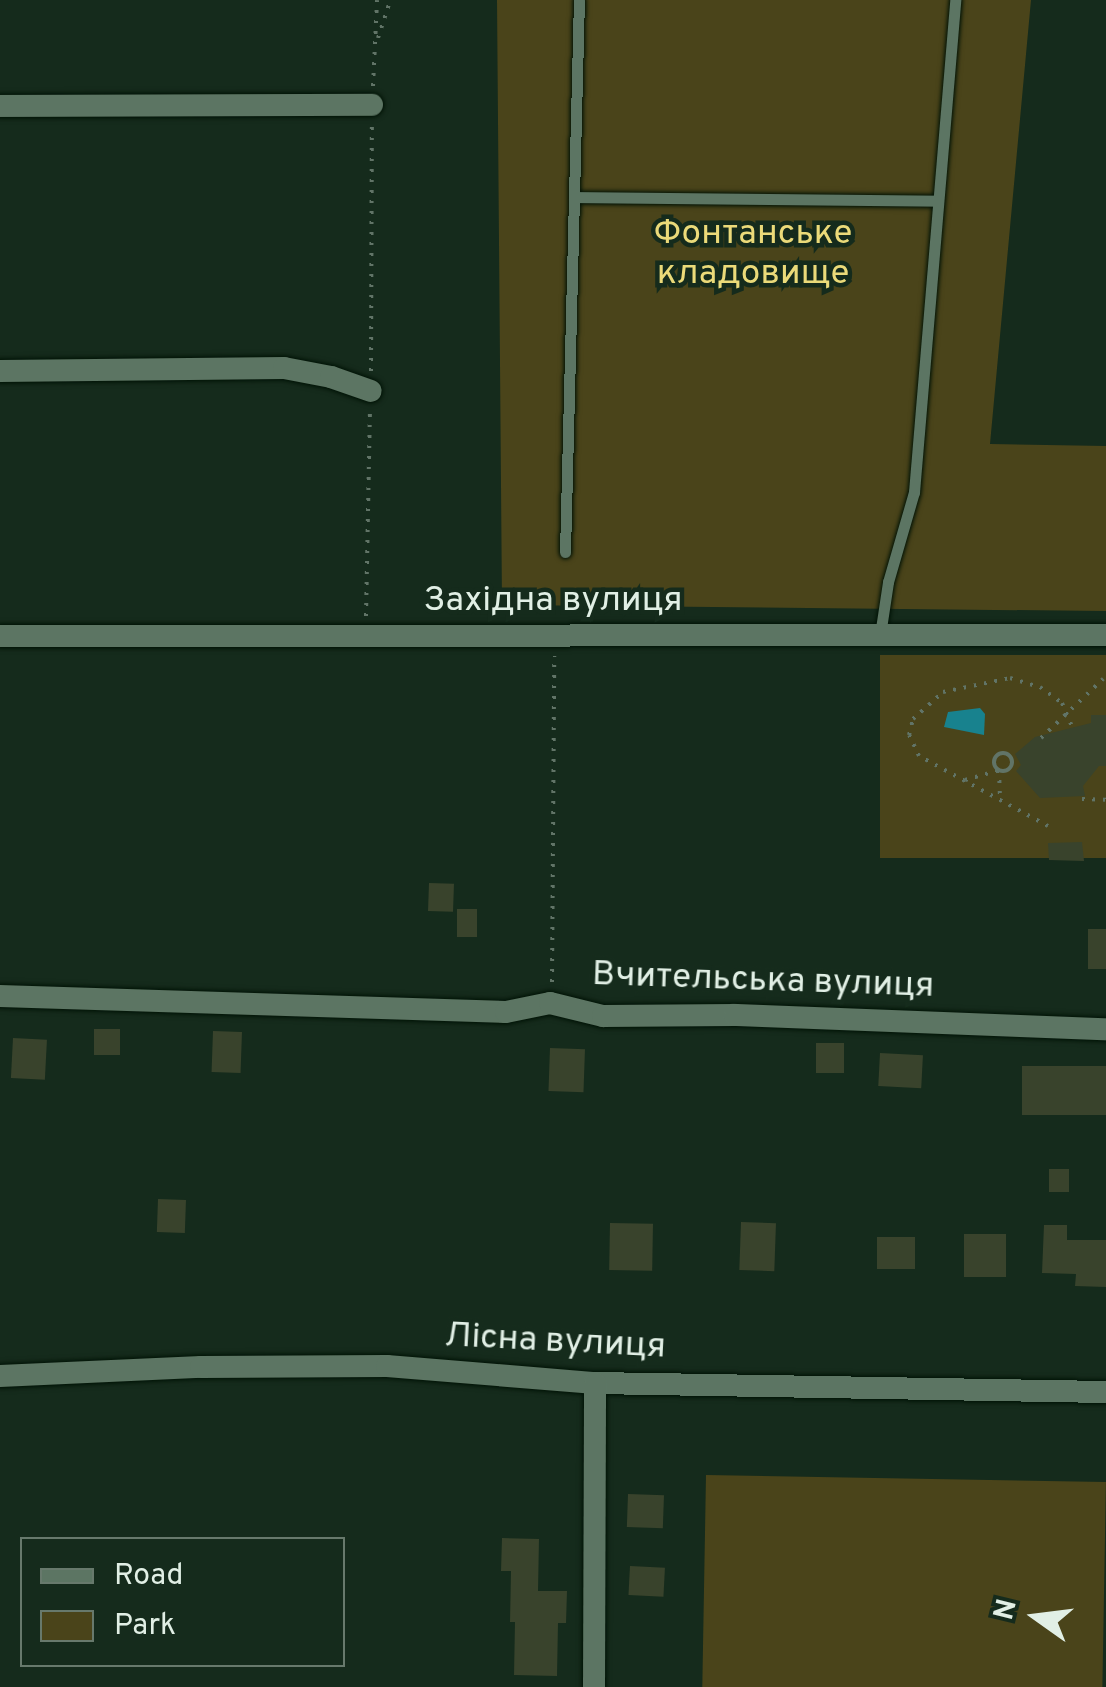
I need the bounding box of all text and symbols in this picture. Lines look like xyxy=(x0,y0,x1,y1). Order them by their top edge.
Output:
park label: Фонтанське кладовище xyxy=(654,213,852,295)
street label: Західна вулиця xyxy=(423,580,683,622)
street label: Вчительська вулиця xyxy=(591,954,935,1008)
street label: Лісна вулиця xyxy=(443,1315,667,1369)
legend xyxy=(20,1537,345,1667)
text: Road xyxy=(114,1558,183,1595)
north arrow xyxy=(986,1567,1086,1667)
text: N xyxy=(987,1596,1027,1624)
text: Park xyxy=(114,1608,176,1645)

